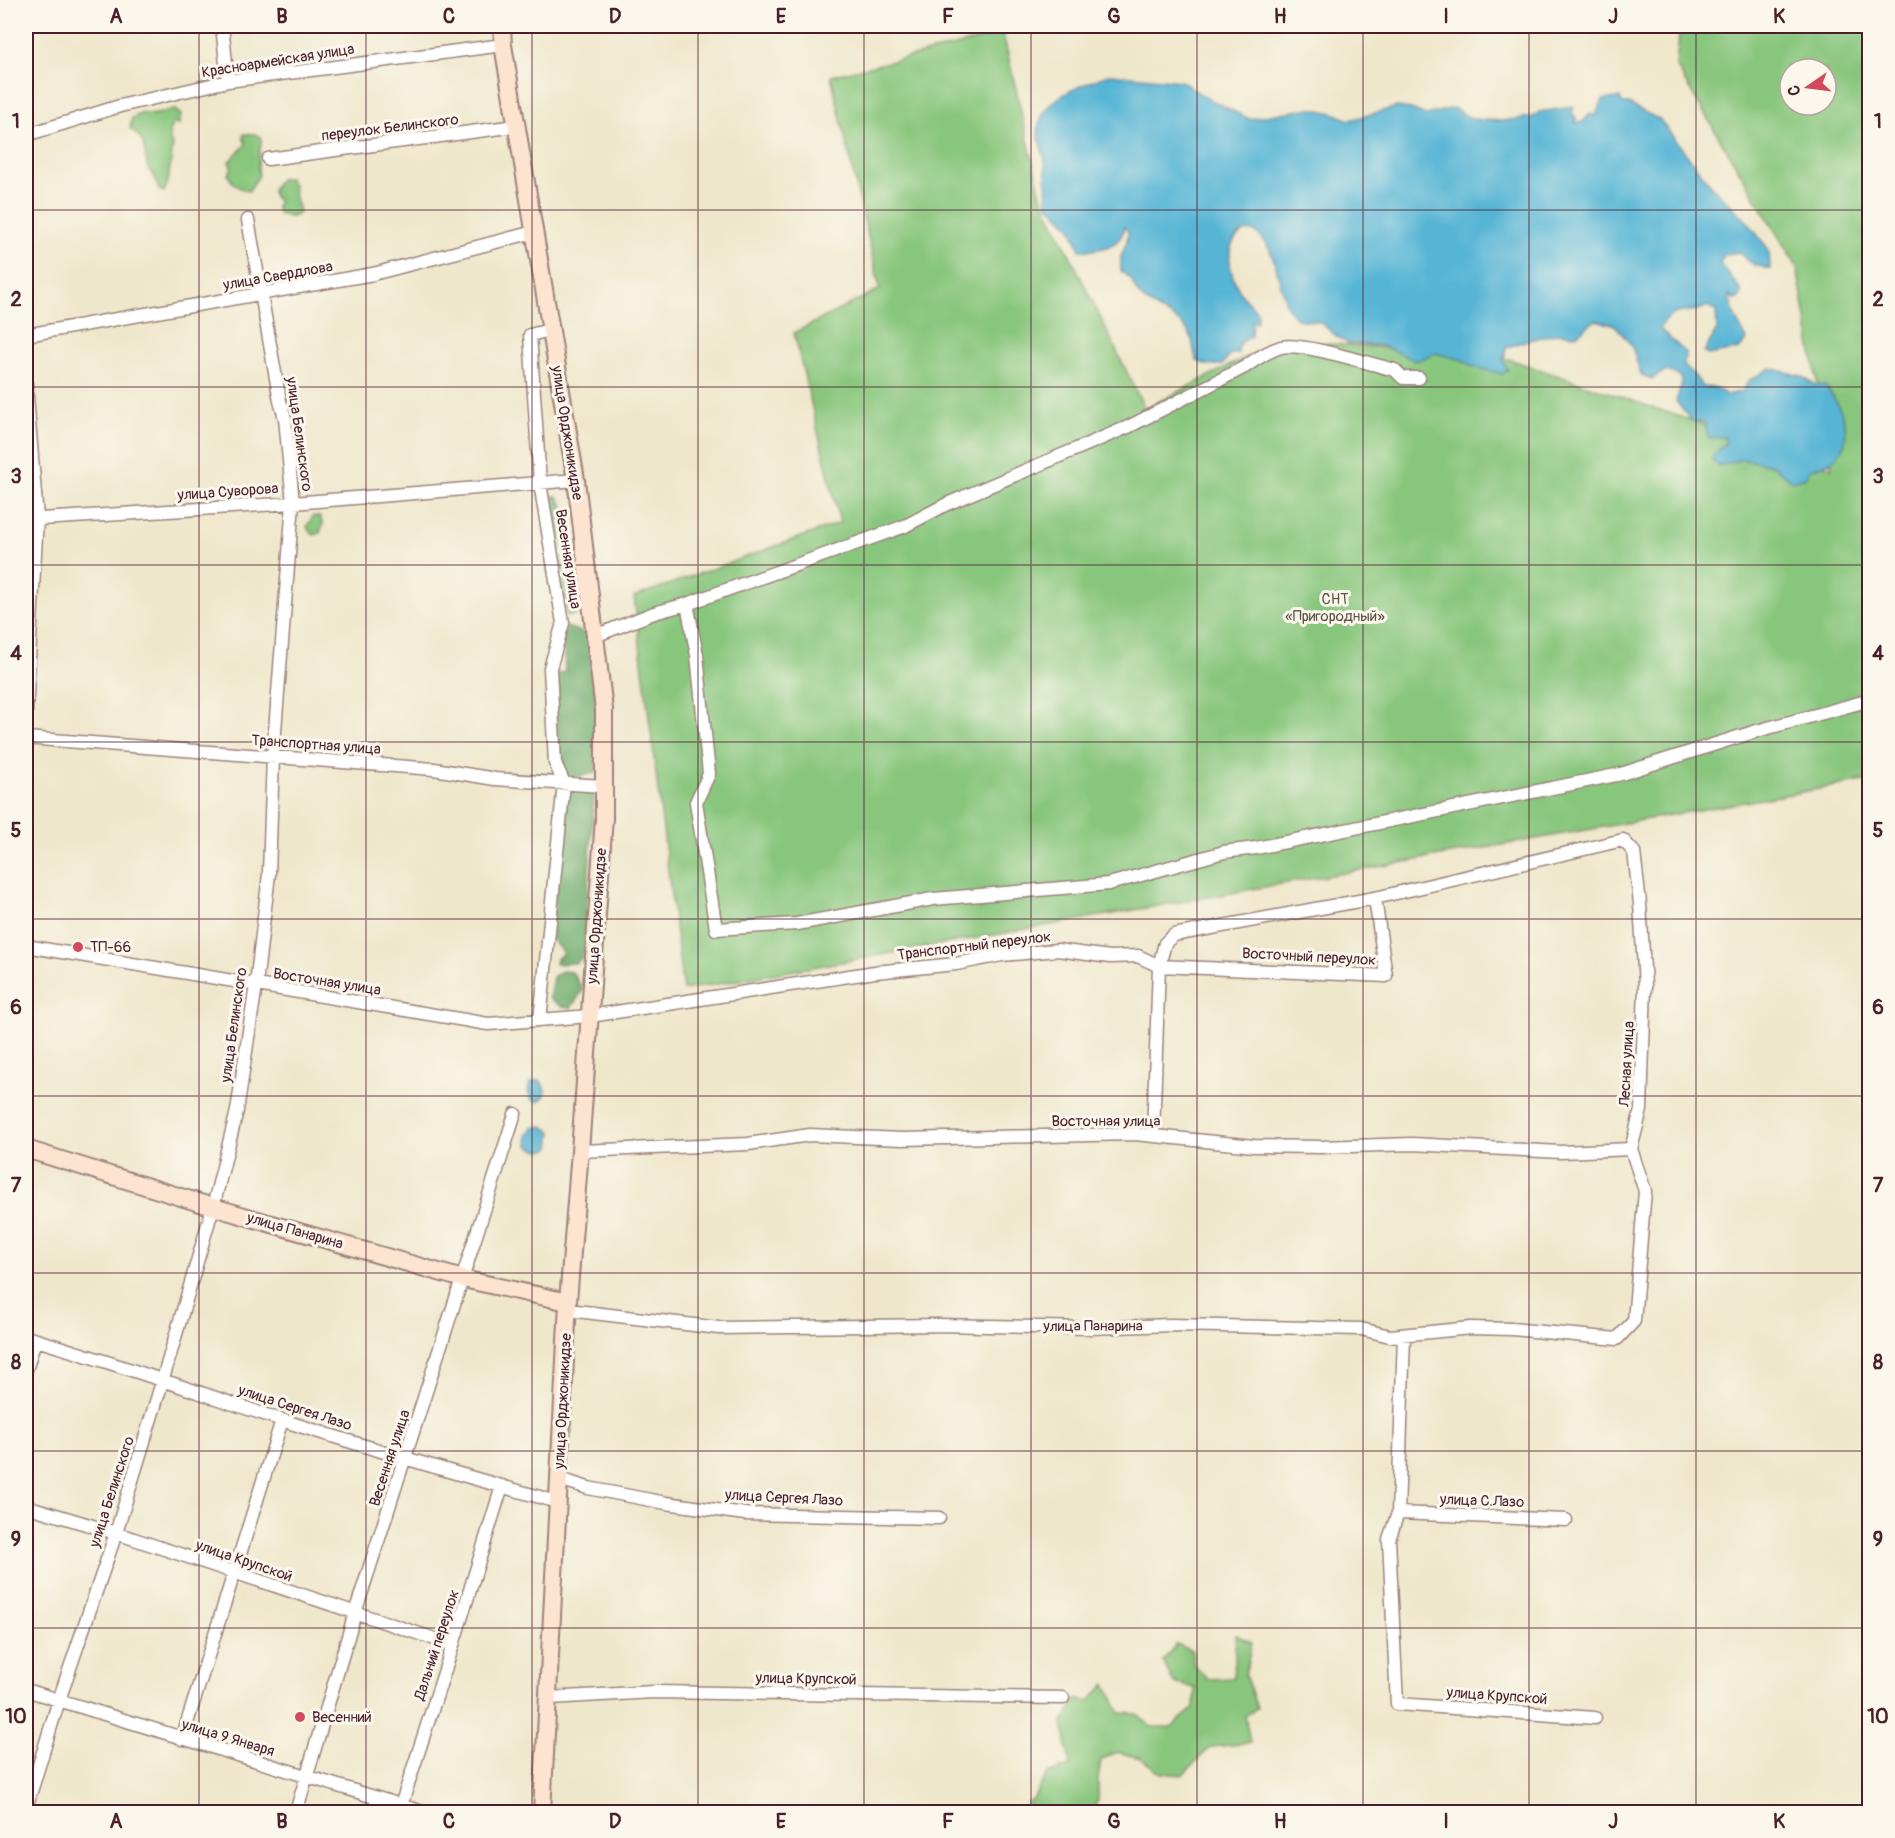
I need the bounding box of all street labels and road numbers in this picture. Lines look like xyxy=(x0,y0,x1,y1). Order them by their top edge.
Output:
street label: Красноармейская улица xyxy=(200,40,356,82)
street label: переулок Белинского xyxy=(320,110,460,146)
street label: улица Свердлова xyxy=(221,257,334,295)
street label: улица Орджоникидзе xyxy=(547,363,587,502)
street label: улица Белинского xyxy=(281,374,316,493)
street label: улица Суворова xyxy=(176,479,279,505)
street label: Весенняя улица xyxy=(551,508,585,610)
street label: Транспортная улица xyxy=(251,731,381,759)
street label: улица Орджоникидзе xyxy=(583,847,611,986)
street label: Транспортный переулок xyxy=(896,927,1052,965)
street label: Восточный переулок xyxy=(1241,944,1377,970)
street label: Восточная улица xyxy=(272,964,382,1000)
street label: улица Белинского xyxy=(216,966,251,1085)
street label: Лесная улица xyxy=(1615,1020,1639,1109)
street label: Восточная улица xyxy=(1051,1112,1161,1131)
street label: улица Панарина xyxy=(244,1208,345,1254)
street label: улица Панарина xyxy=(1042,1317,1143,1336)
street label: улица Орджоникидзе xyxy=(550,1332,576,1470)
street label: улица Сергея Лазо xyxy=(235,1380,354,1435)
street label: Весенняя улица xyxy=(365,1407,415,1509)
street label: улица Белинского xyxy=(85,1434,139,1551)
street label: улица Сергея Лазо xyxy=(723,1485,844,1511)
street label: улица С.Лазо xyxy=(1438,1490,1525,1512)
street label: улица Крупской xyxy=(192,1535,295,1586)
street label: Дальний переулок xyxy=(410,1587,464,1704)
street label: улица Крупской xyxy=(754,1669,857,1689)
street label: улица Крупской xyxy=(1445,1683,1548,1709)
street label: улица 9 Января xyxy=(178,1715,277,1761)

